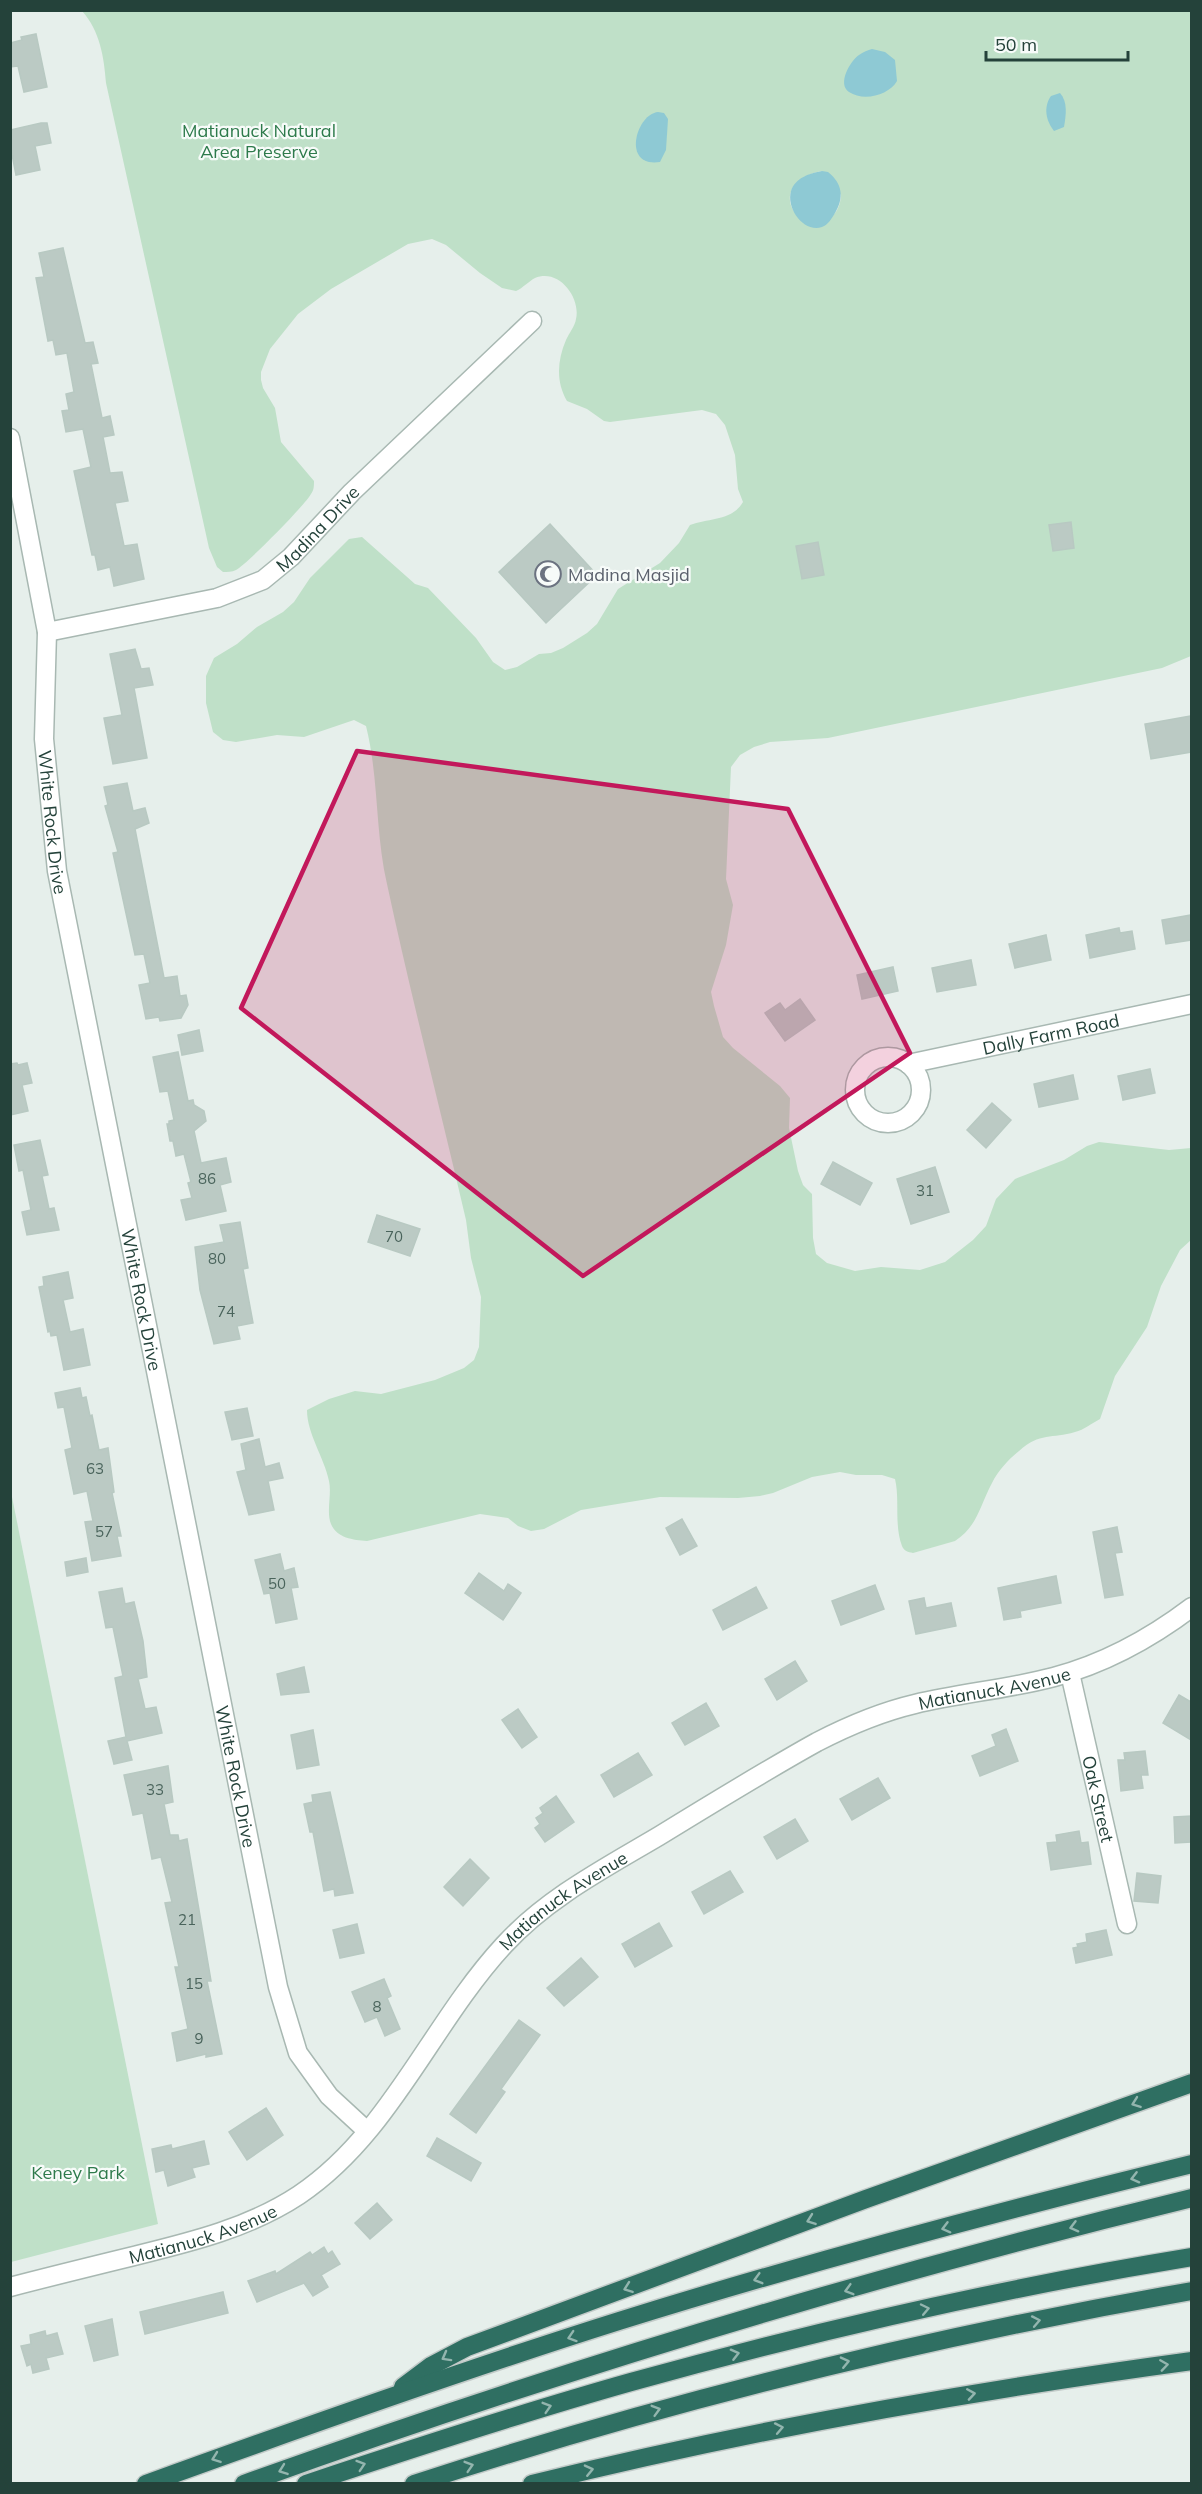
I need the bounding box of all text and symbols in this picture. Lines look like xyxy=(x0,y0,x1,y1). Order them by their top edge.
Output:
scale bar xyxy=(986,24,1128,62)
text: 50 m xyxy=(995,33,1037,56)
park label: Matianuck Natural Area Preserve xyxy=(182,119,336,163)
street label: Madina Drive xyxy=(271,480,364,576)
mosque icon: Madina Masjid xyxy=(533,559,563,589)
place label: Madina Masjid xyxy=(568,563,690,586)
street label: White Rock Drive xyxy=(34,749,73,896)
street label: Dally Farm Road xyxy=(981,1008,1121,1059)
house number: 86 xyxy=(198,1169,216,1188)
house number: 31 xyxy=(916,1181,934,1200)
street label: White Rock Drive xyxy=(117,1226,167,1373)
house number: 70 xyxy=(385,1227,403,1246)
house number: 80 xyxy=(208,1249,226,1268)
house number: 74 xyxy=(217,1302,235,1321)
house number: 63 xyxy=(86,1459,104,1478)
house number: 57 xyxy=(95,1522,113,1541)
house number: 50 xyxy=(268,1574,286,1593)
street label: Matianuck Avenue xyxy=(916,1661,1073,1714)
street label: White Rock Drive xyxy=(211,1703,262,1849)
street label: Oak Street xyxy=(1078,1753,1120,1845)
house number: 33 xyxy=(146,1780,164,1799)
street label: Matianuck Avenue xyxy=(494,1846,631,1955)
house number: 21 xyxy=(178,1910,196,1929)
house number: 15 xyxy=(185,1974,203,1993)
house number: 8 xyxy=(372,1997,382,2016)
house number: 9 xyxy=(194,2029,204,2048)
one-way arrow xyxy=(1132,2095,1142,2108)
park label: Keney Park xyxy=(31,2161,125,2184)
one-way arrow xyxy=(1130,2170,1140,2183)
street label: Matianuck Avenue xyxy=(126,2199,281,2268)
one-way arrow xyxy=(806,2212,817,2225)
one-way arrow xyxy=(941,2220,951,2233)
one-way arrow xyxy=(1069,2220,1079,2233)
one-way arrow xyxy=(753,2272,763,2285)
one-way arrow xyxy=(624,2280,634,2293)
one-way arrow xyxy=(844,2283,855,2295)
one-way arrow xyxy=(919,2303,929,2316)
one-way arrow xyxy=(1030,2315,1040,2328)
one-way arrow xyxy=(567,2329,578,2342)
one-way arrow xyxy=(730,2349,740,2362)
one-way arrow xyxy=(442,2350,453,2362)
one-way arrow xyxy=(840,2356,850,2369)
one-way arrow xyxy=(1159,2359,1169,2371)
one-way arrow xyxy=(967,2388,976,2400)
one-way arrow xyxy=(541,2402,552,2414)
one-way arrow xyxy=(650,2405,661,2417)
one-way arrow xyxy=(774,2422,784,2435)
one-way arrow xyxy=(211,2451,221,2464)
one-way arrow xyxy=(355,2460,366,2473)
one-way arrow xyxy=(463,2460,474,2473)
one-way arrow xyxy=(278,2462,289,2475)
one-way arrow xyxy=(584,2464,594,2477)

